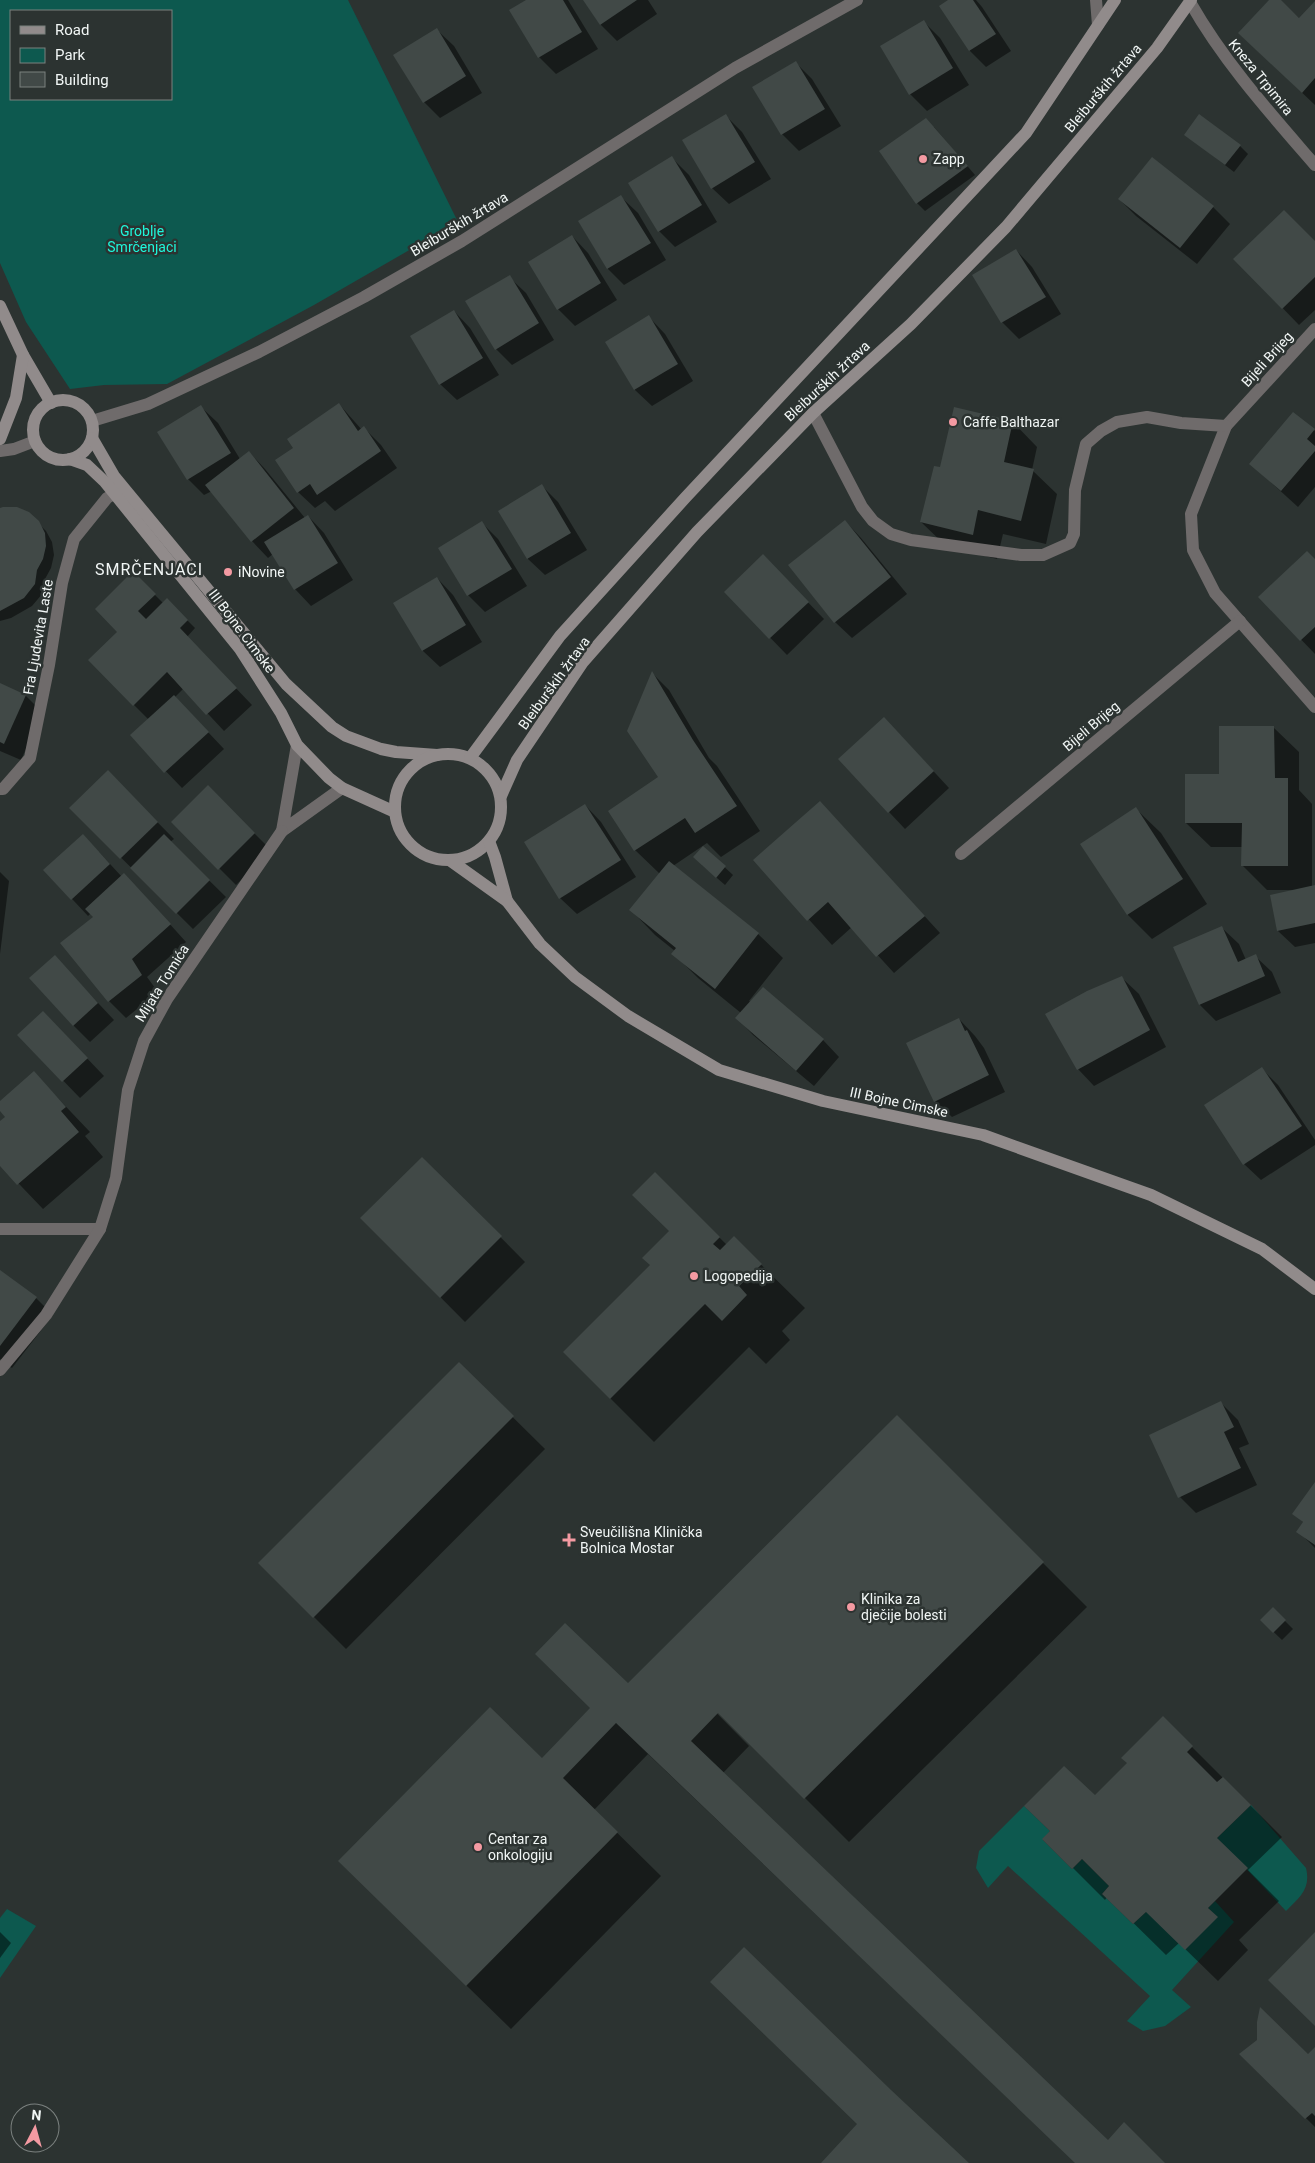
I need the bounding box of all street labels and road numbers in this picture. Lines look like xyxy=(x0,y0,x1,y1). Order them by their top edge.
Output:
street label: Kneza Trpimira xyxy=(1225,36,1297,118)
street label: Bleiburških žrtava xyxy=(1061,40,1145,136)
street label: Bleiburških žrtava xyxy=(407,189,511,259)
street label: Bijeli Brijeg xyxy=(1238,328,1296,390)
street label: Bleiburških žrtava xyxy=(781,337,873,425)
street label: Fra Ljudevita Laste xyxy=(20,578,56,696)
street label: III Bojne Cimske xyxy=(206,586,278,676)
street label: Bleiburških žrtava xyxy=(515,634,593,732)
street label: Bijeli Brijeg xyxy=(1060,698,1122,754)
street label: Mijata Tomića xyxy=(132,941,192,1025)
street label: III Bojne Cimske xyxy=(848,1084,950,1120)

